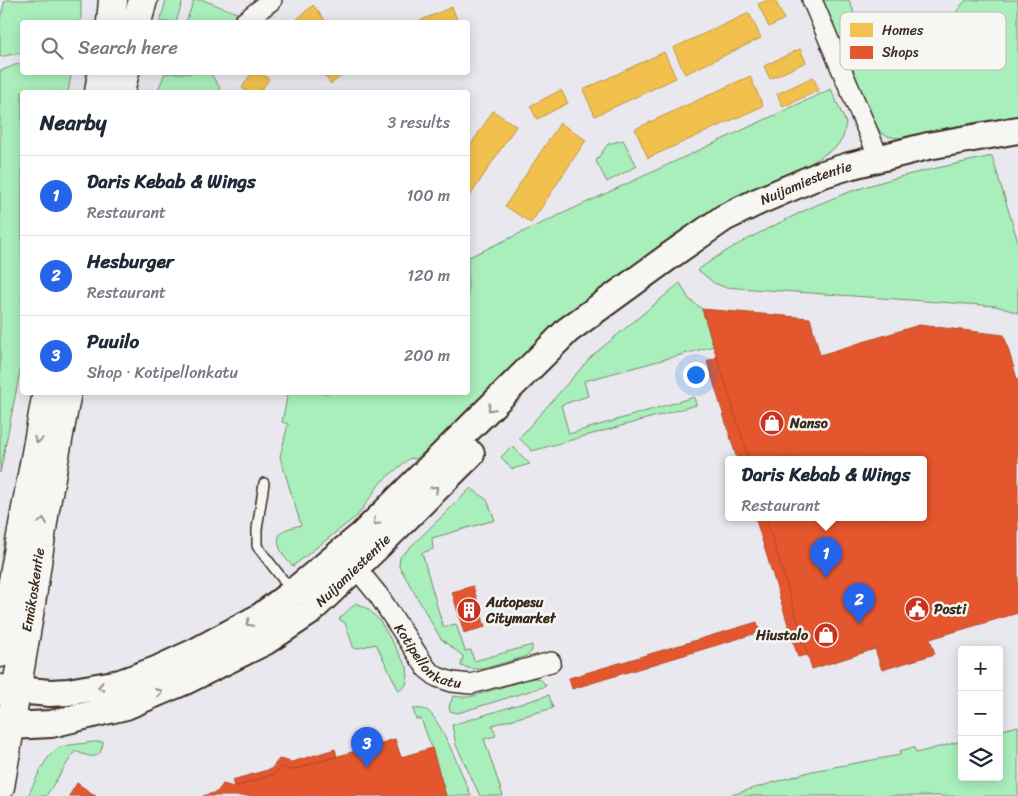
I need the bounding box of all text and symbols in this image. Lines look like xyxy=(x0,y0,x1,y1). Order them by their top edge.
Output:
legend xyxy=(840,12,1006,70)
text: Homes xyxy=(882,18,924,43)
search box xyxy=(20,20,470,75)
text: Search here xyxy=(78,31,178,64)
icon: search xyxy=(38,34,66,62)
text: Shops xyxy=(882,40,919,65)
text: Nearby xyxy=(40,104,106,142)
text: 3 results xyxy=(387,108,450,137)
street label: Nuijamiestentie xyxy=(756,153,855,212)
text: Daris Kebab & Wings xyxy=(87,165,256,198)
text: 1 xyxy=(53,181,59,210)
text: 100 m xyxy=(406,181,450,210)
text: Restaurant xyxy=(87,198,166,227)
text: Hesburger xyxy=(87,245,174,278)
text: 2 xyxy=(51,261,61,290)
text: 120 m xyxy=(407,261,450,290)
text: Restaurant xyxy=(87,278,166,307)
text: Puuilo xyxy=(87,325,139,358)
text: 3 xyxy=(52,341,60,370)
text: 200 m xyxy=(404,341,450,370)
text: Shop · Kotipellonkatu xyxy=(87,358,238,387)
your location xyxy=(683,362,709,388)
one-way arrow xyxy=(488,402,497,411)
shop icon: Nanso xyxy=(759,410,785,436)
place label: Nanso xyxy=(789,411,829,436)
one-way arrow xyxy=(34,436,44,445)
popup xyxy=(725,456,927,521)
text: Daris Kebab & Wings xyxy=(742,458,910,491)
one-way arrow xyxy=(429,486,438,495)
text: Restaurant xyxy=(742,491,821,520)
one-way arrow xyxy=(37,516,48,524)
one-way arrow xyxy=(372,516,381,525)
street label: Nuijamiestentie xyxy=(309,527,397,613)
pin: 1 xyxy=(810,537,842,578)
street label: Emäkoskentie xyxy=(14,546,52,634)
pin: 2 xyxy=(843,583,875,624)
place label: Autopesu Citymarket xyxy=(485,590,557,631)
public building icon: Posti xyxy=(904,596,930,622)
building icon: Autopesu Citymarket xyxy=(456,597,482,623)
place label: Posti xyxy=(934,597,967,622)
one-way arrow xyxy=(246,617,255,627)
street label: Kotipellonkatu xyxy=(388,618,463,695)
shop icon: Hiustalo xyxy=(813,622,839,648)
place label: Hiustalo xyxy=(755,623,809,648)
map controls xyxy=(958,646,1003,781)
button: + xyxy=(958,646,1003,691)
one-way arrow xyxy=(96,682,105,692)
one-way arrow xyxy=(154,688,163,699)
button: − xyxy=(958,691,1003,736)
pin: 3 xyxy=(351,727,383,768)
button: layers xyxy=(958,736,1003,781)

